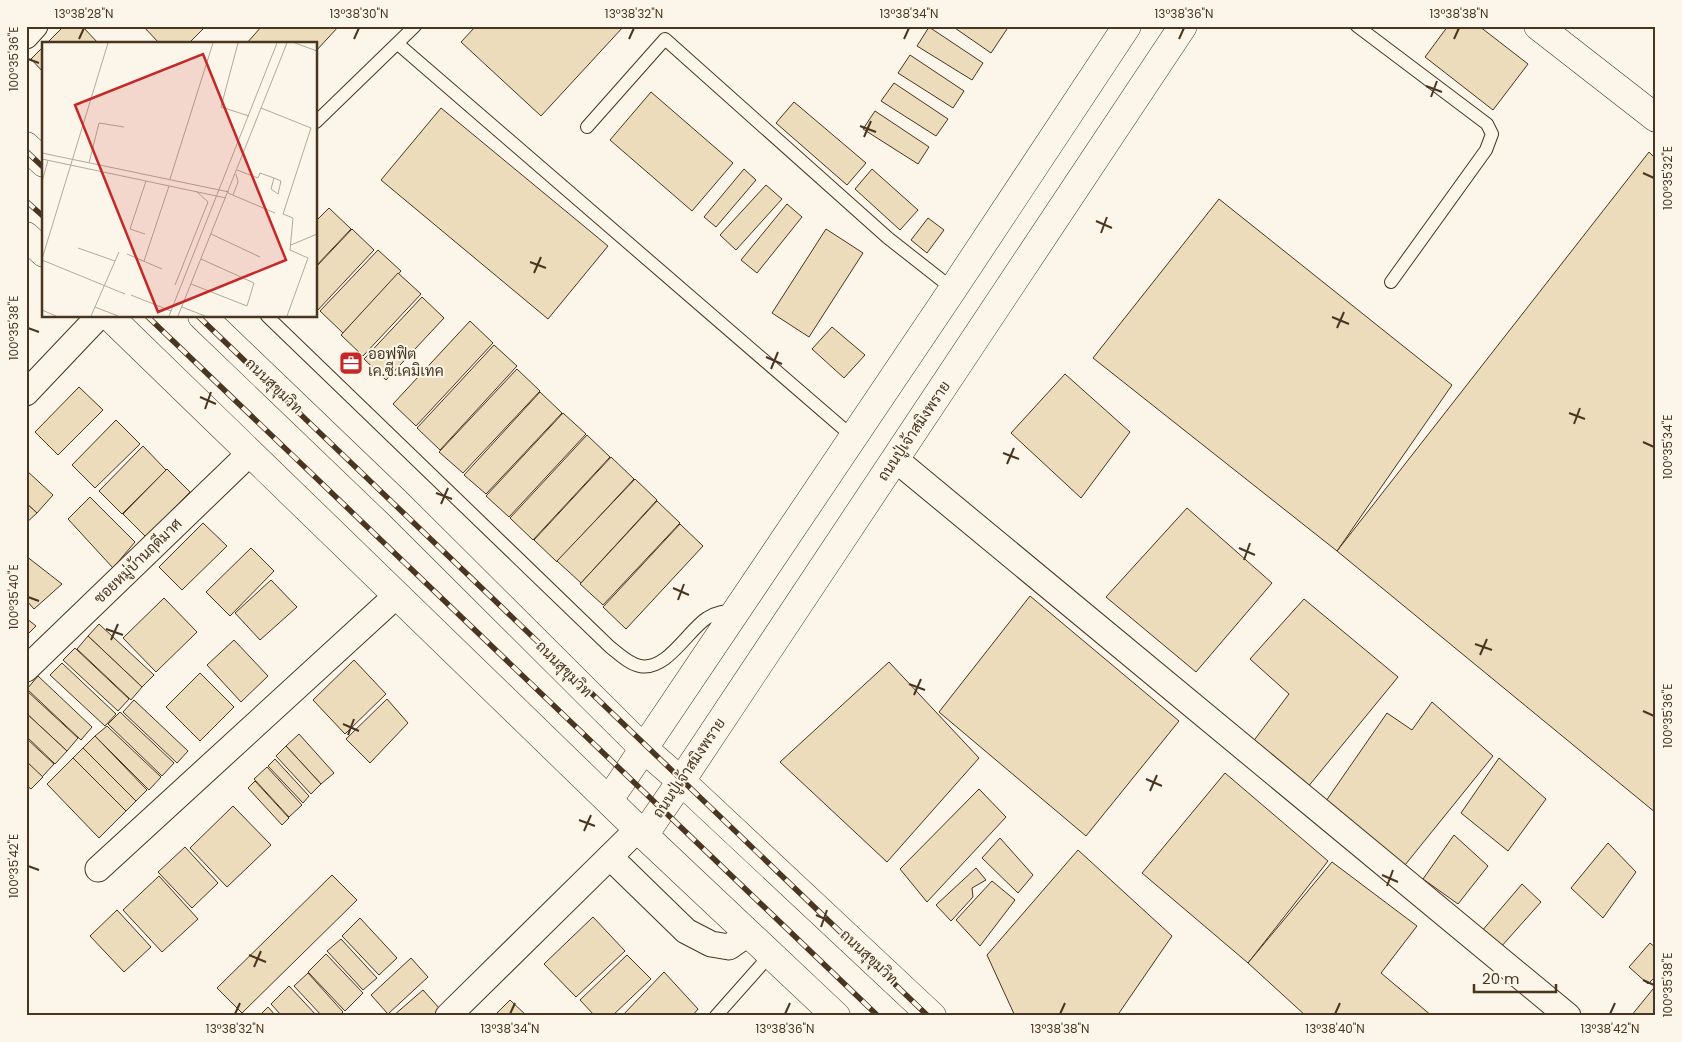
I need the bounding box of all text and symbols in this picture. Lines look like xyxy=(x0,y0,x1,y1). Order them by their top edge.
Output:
text: 13°38'28"N xyxy=(55,5,113,22)
text: 13°38'30"N xyxy=(330,5,388,22)
text: 13°38'32"N xyxy=(605,5,663,22)
text: 13°38'34"N xyxy=(880,5,938,22)
text: 13°38'36"N xyxy=(1154,5,1214,22)
text: 13°38'38"N xyxy=(1430,5,1488,22)
text: 100°35'36"E xyxy=(5,27,22,91)
inset map xyxy=(42,42,318,318)
text: 100°35'32"E xyxy=(1659,146,1676,210)
text: 100°35'38"E xyxy=(5,296,22,360)
place label: ออฟฟิต เค.ซี.เคมิเทค xyxy=(368,343,444,381)
office icon: ออฟฟิต เค.ซี.เคมิเทค xyxy=(338,350,364,376)
street label: ถนนสุขุมวิท xyxy=(240,353,308,419)
street label: ถนนปู่เจ้าสมิงพราย xyxy=(872,377,955,485)
text: 100°35'34"E xyxy=(1659,415,1676,479)
street label: ซอยหมู่บ้านฤดีมาศ xyxy=(89,513,186,608)
text: 100°35'40"E xyxy=(5,564,22,630)
street label: ถนนสุขุมวิท xyxy=(531,636,597,702)
text: 100°35'36"E xyxy=(1659,684,1676,748)
street label: ถนนปู่เจ้าสมิงพราย xyxy=(647,714,730,822)
text: 100°35'42"E xyxy=(5,834,22,898)
street label: ถนนสุขุมวิท xyxy=(835,924,903,990)
text: 100°35'38"E xyxy=(1659,953,1676,1017)
scale bar xyxy=(1474,962,1557,994)
text: 20 m xyxy=(1482,968,1520,989)
text: 13°38'32"N xyxy=(206,1020,264,1037)
text: 13°38'34"N xyxy=(481,1020,539,1037)
text: 13°38'36"N xyxy=(755,1020,815,1037)
text: 13°38'38"N xyxy=(1031,1020,1089,1037)
text: 13°38'40"N xyxy=(1305,1020,1365,1037)
text: 13°38'42"N xyxy=(1581,1020,1639,1037)

